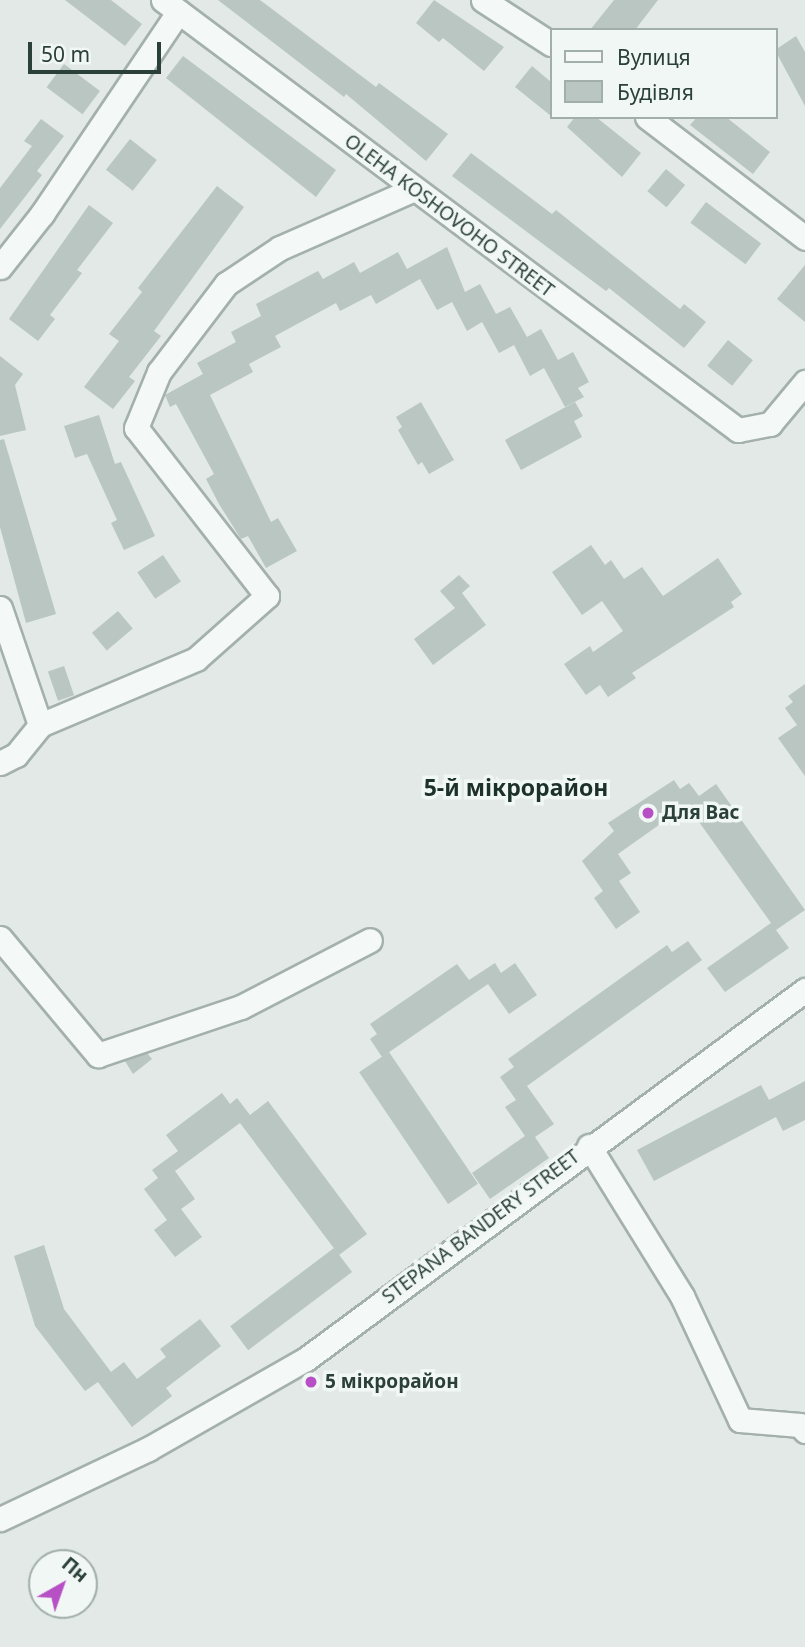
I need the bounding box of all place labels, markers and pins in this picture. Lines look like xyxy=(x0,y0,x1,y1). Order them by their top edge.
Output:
place label: Для Вас xyxy=(662,802,739,824)
marker: Для Вас xyxy=(640,805,656,821)
place label: 5 мікрорайон xyxy=(325,1371,459,1393)
marker: 5 мікрорайон xyxy=(303,1374,319,1390)

